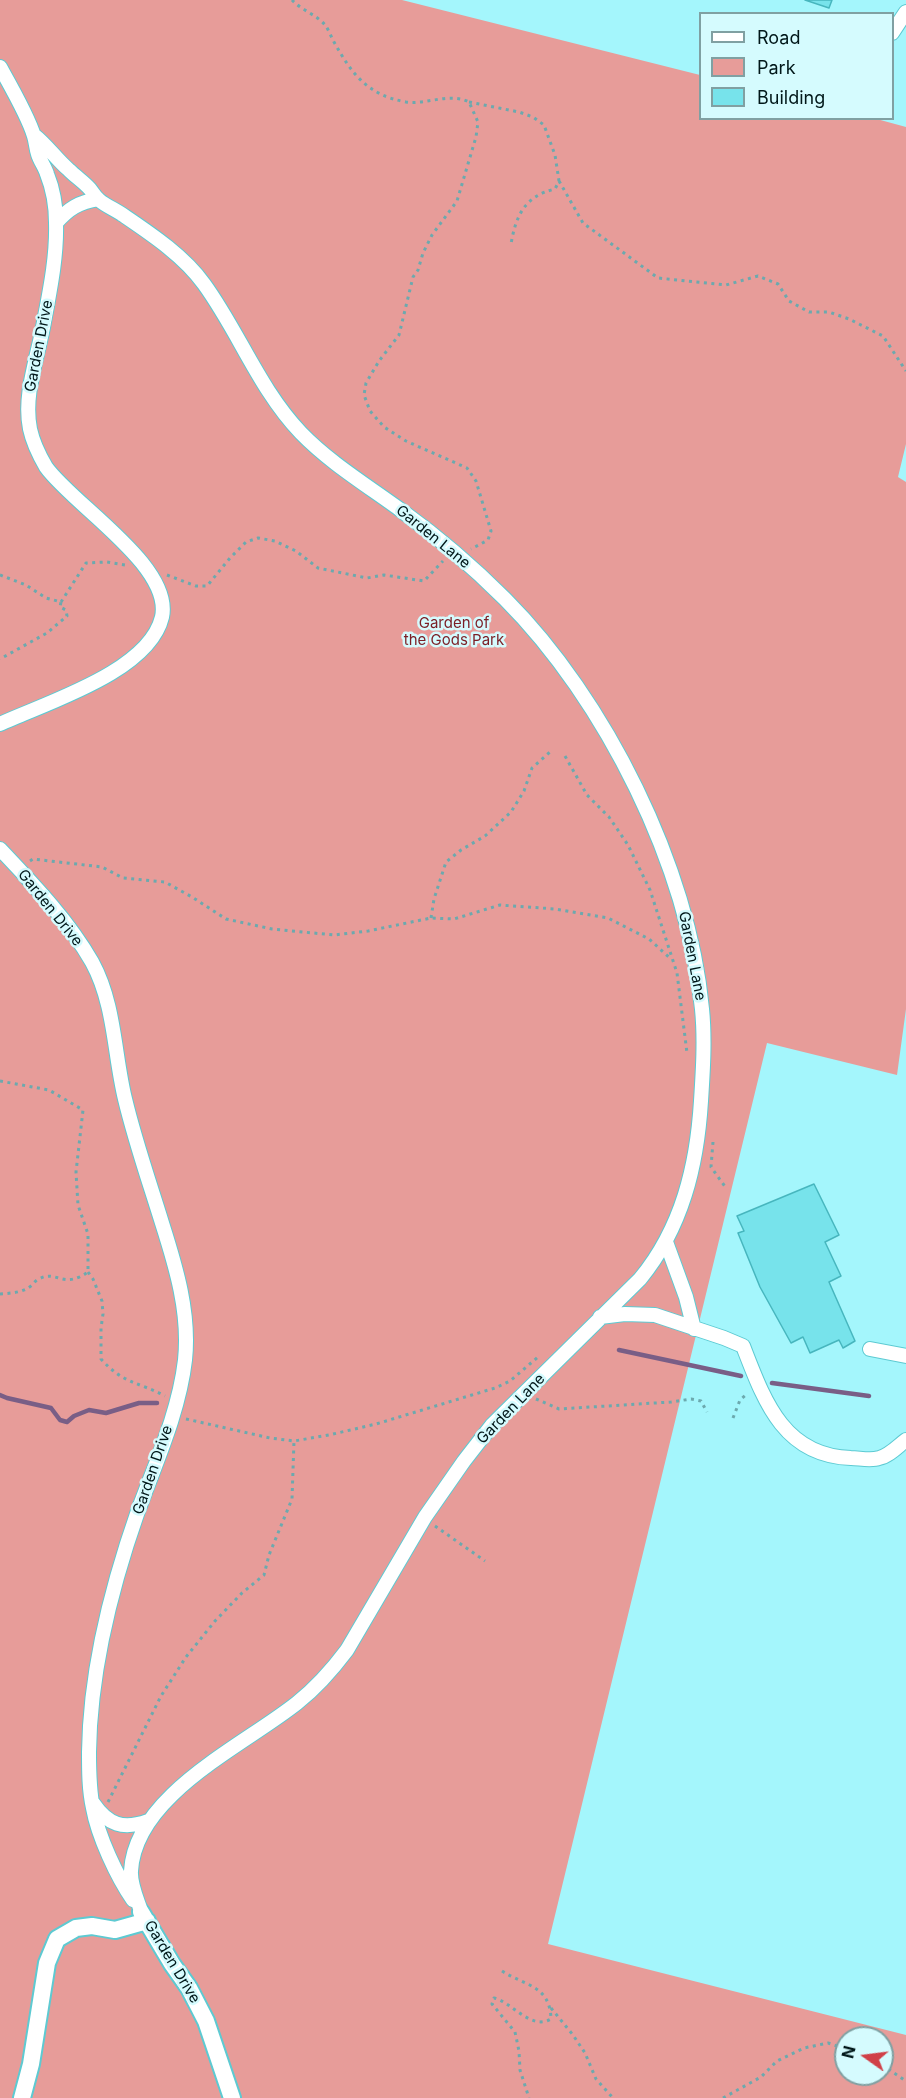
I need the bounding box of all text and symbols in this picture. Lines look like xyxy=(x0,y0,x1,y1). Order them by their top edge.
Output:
legend xyxy=(699,12,894,120)
text: Road xyxy=(757,27,800,48)
text: Park xyxy=(757,57,796,78)
text: Building xyxy=(757,87,825,108)
street label: Garden Drive xyxy=(21,299,57,393)
street label: Garden Lane xyxy=(392,502,474,572)
park label: Garden of the Gods Park xyxy=(404,614,504,649)
street label: Garden Drive xyxy=(14,866,86,950)
street label: Garden Lane xyxy=(675,910,709,1002)
street label: Garden Lane xyxy=(473,1370,549,1448)
street label: Garden Drive xyxy=(129,1423,177,1517)
street label: Garden Drive xyxy=(140,1917,204,2007)
north arrow xyxy=(834,2026,894,2086)
text: N xyxy=(837,2044,860,2060)

